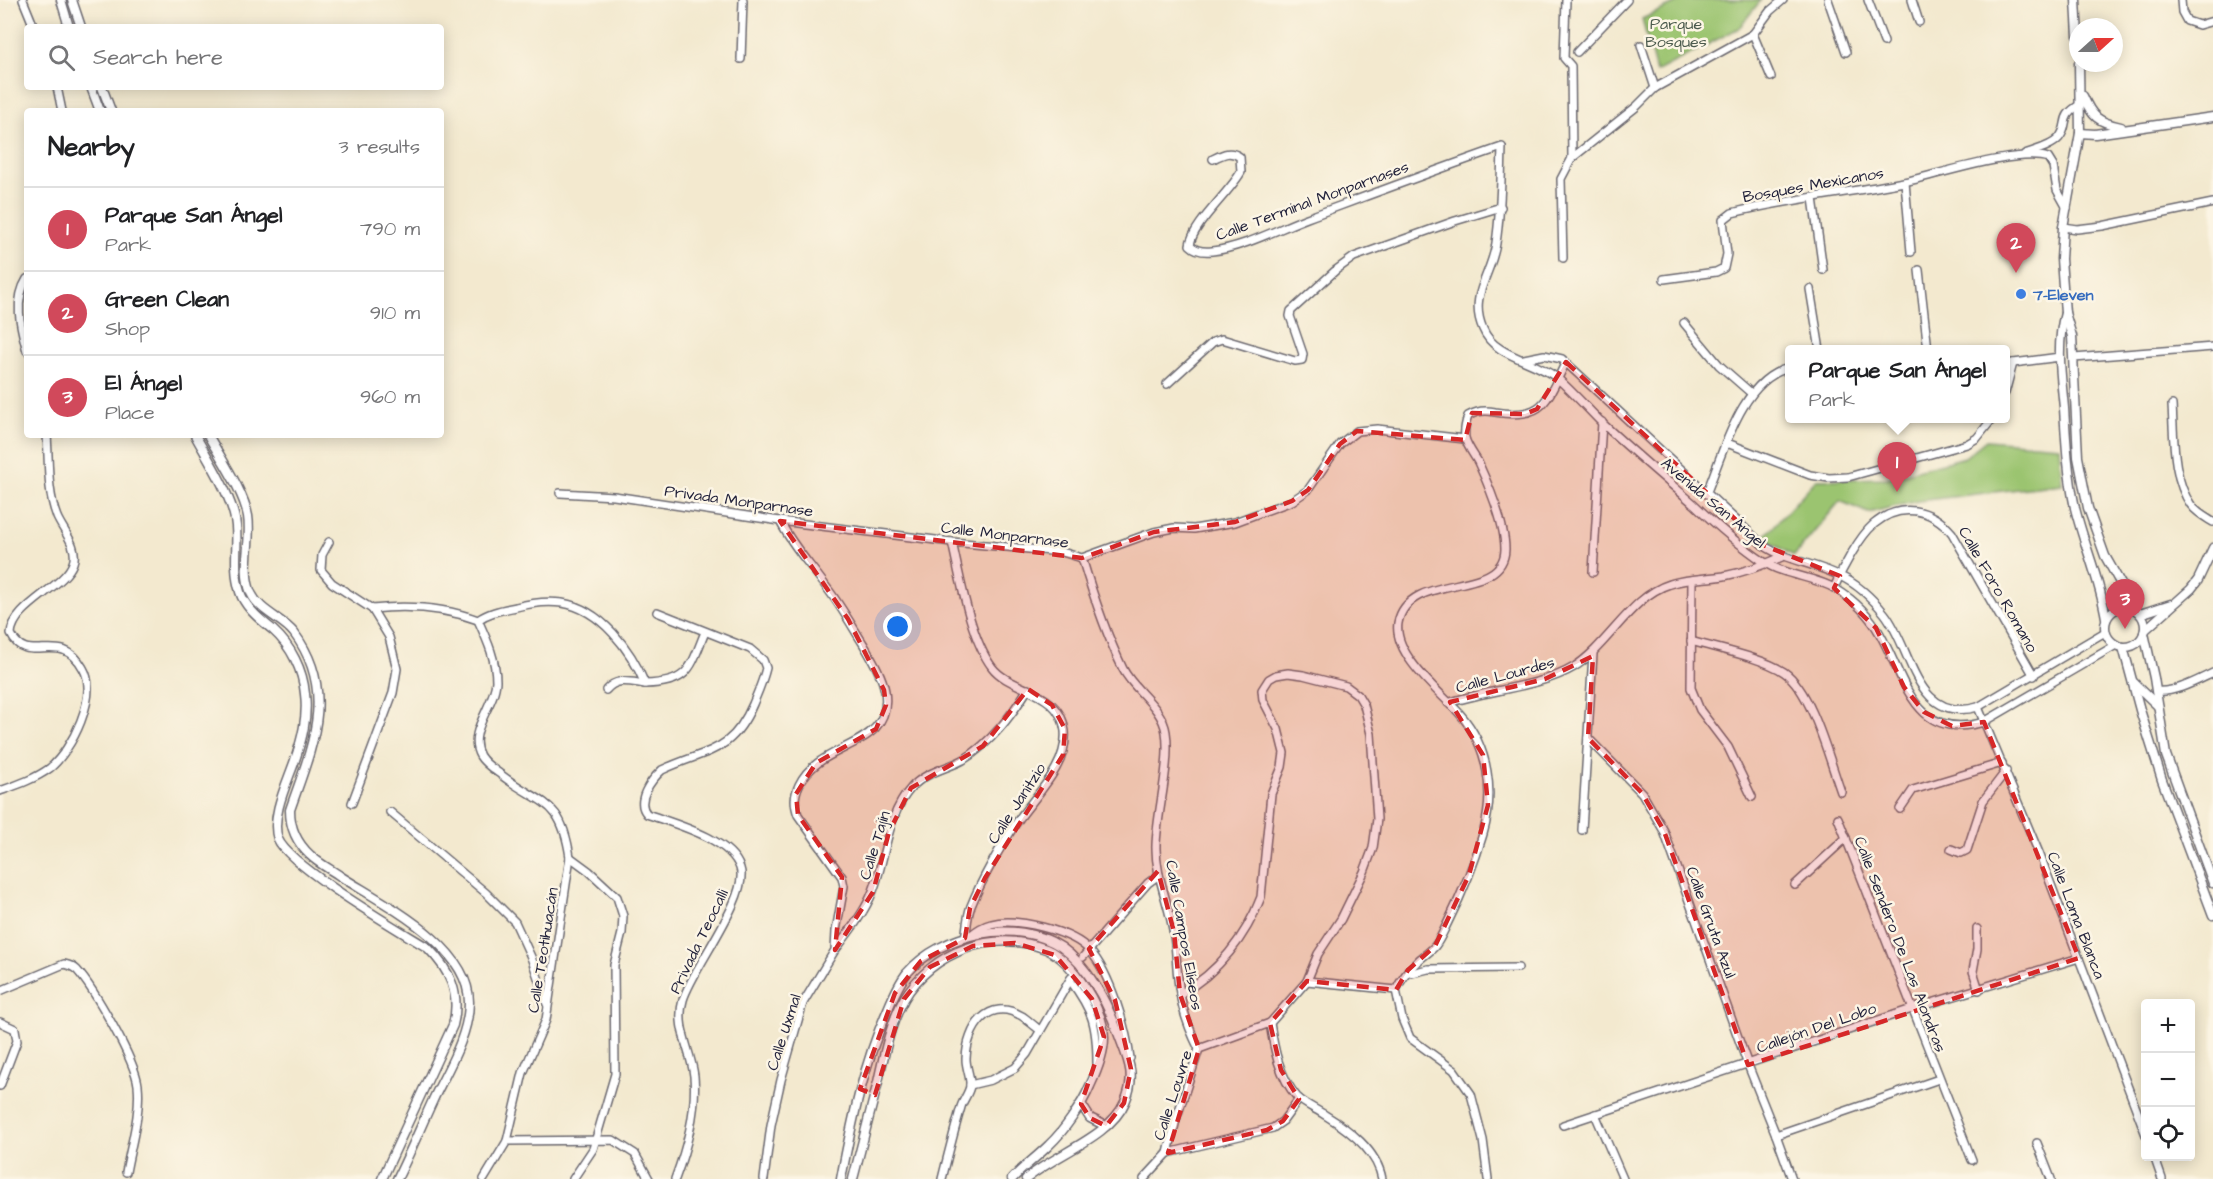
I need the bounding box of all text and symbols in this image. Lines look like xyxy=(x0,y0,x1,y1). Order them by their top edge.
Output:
park label: Parque Bosques xyxy=(1645,13,1707,53)
north arrow xyxy=(2069,18,2123,72)
search box xyxy=(24,24,444,90)
icon: search xyxy=(45,41,78,74)
text: Search here xyxy=(93,42,223,73)
text: Nearby xyxy=(48,129,135,165)
text: 3 results xyxy=(338,133,420,161)
street label: Calle Terminal Monparnases xyxy=(1213,156,1412,246)
street label: Bosques Mexicanos xyxy=(1741,162,1885,208)
text: Parque San Ángel xyxy=(105,200,282,231)
text: 1 xyxy=(66,215,69,243)
text: 790 m xyxy=(360,215,420,243)
pin: 2 xyxy=(1996,224,2036,273)
text: Park xyxy=(105,231,151,259)
text: Green Clean xyxy=(105,284,229,315)
place label: 7-Eleven xyxy=(2032,284,2093,306)
marker: 7-Eleven xyxy=(2014,287,2028,301)
text: 2 xyxy=(62,299,73,327)
text: 910 m xyxy=(370,299,420,327)
text: Shop xyxy=(105,315,150,343)
popup xyxy=(1785,345,2010,423)
text: Parque San Ángel xyxy=(1809,355,1986,386)
text: El Ángel xyxy=(105,368,182,399)
text: 3 xyxy=(62,383,73,411)
text: 960 m xyxy=(360,383,420,411)
text: Park xyxy=(1809,386,1855,414)
text: Place xyxy=(105,399,155,427)
pin: 1 xyxy=(1878,442,1916,492)
street label: Avenida San Ángel xyxy=(1656,452,1771,554)
street label: Privada Monparnase xyxy=(663,480,815,522)
street label: Calle Monparnase xyxy=(940,516,1070,554)
street label: Calle Foro Romano xyxy=(1953,523,2043,656)
pin: 3 xyxy=(2106,580,2144,629)
your location xyxy=(883,612,912,641)
street label: Calle Lourdes xyxy=(1453,651,1557,699)
street label: Calle Janitzio xyxy=(982,759,1051,848)
street label: Calle Tajín xyxy=(854,808,896,882)
street label: Calle Sendero De Las Alondras xyxy=(1849,833,1951,1056)
street label: Calle Loma Blanca xyxy=(2042,848,2111,982)
street label: Calle Campos Elíseos xyxy=(1160,858,1208,1012)
street label: Calle Gruta Azul xyxy=(1681,863,1741,981)
street label: Privada Teocalli xyxy=(664,885,734,997)
street label: Calle Teotihuacán xyxy=(522,886,564,1014)
street label: Calle Uxmal xyxy=(761,991,807,1073)
street label: Callejón Del Lobo xyxy=(1753,997,1879,1059)
map controls xyxy=(2141,999,2195,1161)
button: + xyxy=(2141,999,2195,1053)
street label: Calle Louvre xyxy=(1148,1047,1198,1143)
button: − xyxy=(2141,1053,2195,1107)
button: locate xyxy=(2141,1107,2195,1161)

